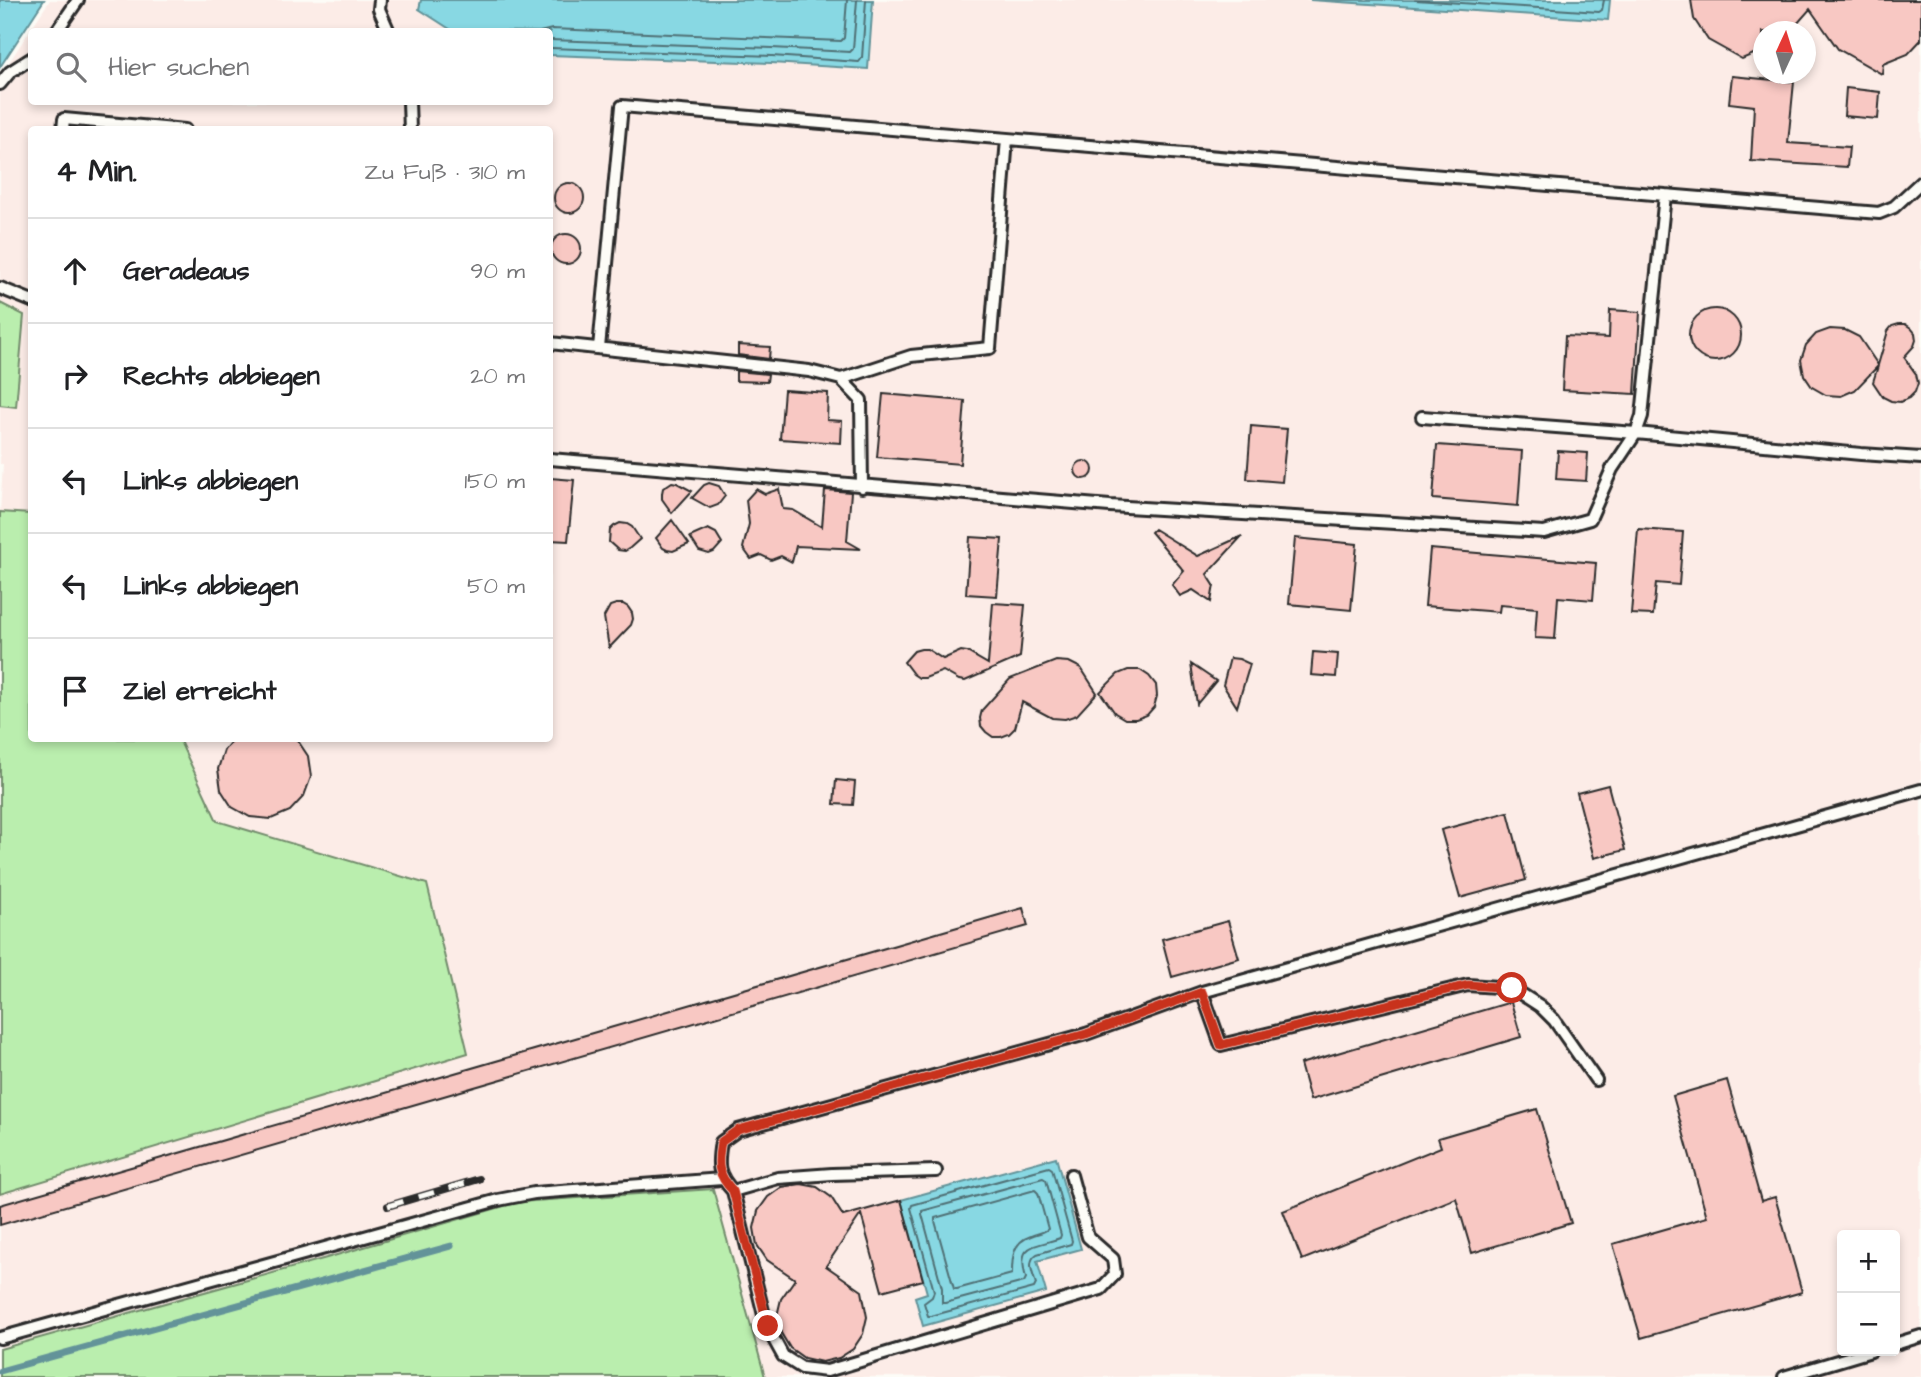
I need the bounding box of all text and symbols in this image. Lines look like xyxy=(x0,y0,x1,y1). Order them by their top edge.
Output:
north arrow xyxy=(1753,21,1816,84)
search box xyxy=(28,28,553,105)
icon: search xyxy=(52,48,90,86)
text: Hier suchen xyxy=(108,49,249,85)
text: 4 Min. xyxy=(56,151,137,193)
text: Zu Fuß · 310 m xyxy=(364,156,525,188)
icon: ahead xyxy=(56,252,94,290)
text: Geradeaus xyxy=(123,253,250,289)
text: 90 m xyxy=(470,255,525,287)
icon: right xyxy=(56,357,94,395)
text: Rechts abbiegen xyxy=(123,358,320,394)
text: 20 m xyxy=(470,360,525,392)
icon: left xyxy=(56,462,94,500)
text: Links abbiegen xyxy=(123,463,298,499)
text: 150 m xyxy=(464,465,525,497)
icon: left xyxy=(56,567,94,605)
text: Links abbiegen xyxy=(123,568,298,604)
text: 50 m xyxy=(467,570,525,602)
icon: arrive xyxy=(56,672,94,710)
text: Ziel erreicht xyxy=(123,673,277,709)
route start xyxy=(1496,972,1527,1003)
map controls xyxy=(1837,1230,1900,1356)
button: + xyxy=(1837,1230,1900,1293)
button: − xyxy=(1837,1293,1900,1356)
route end xyxy=(752,1310,783,1341)

